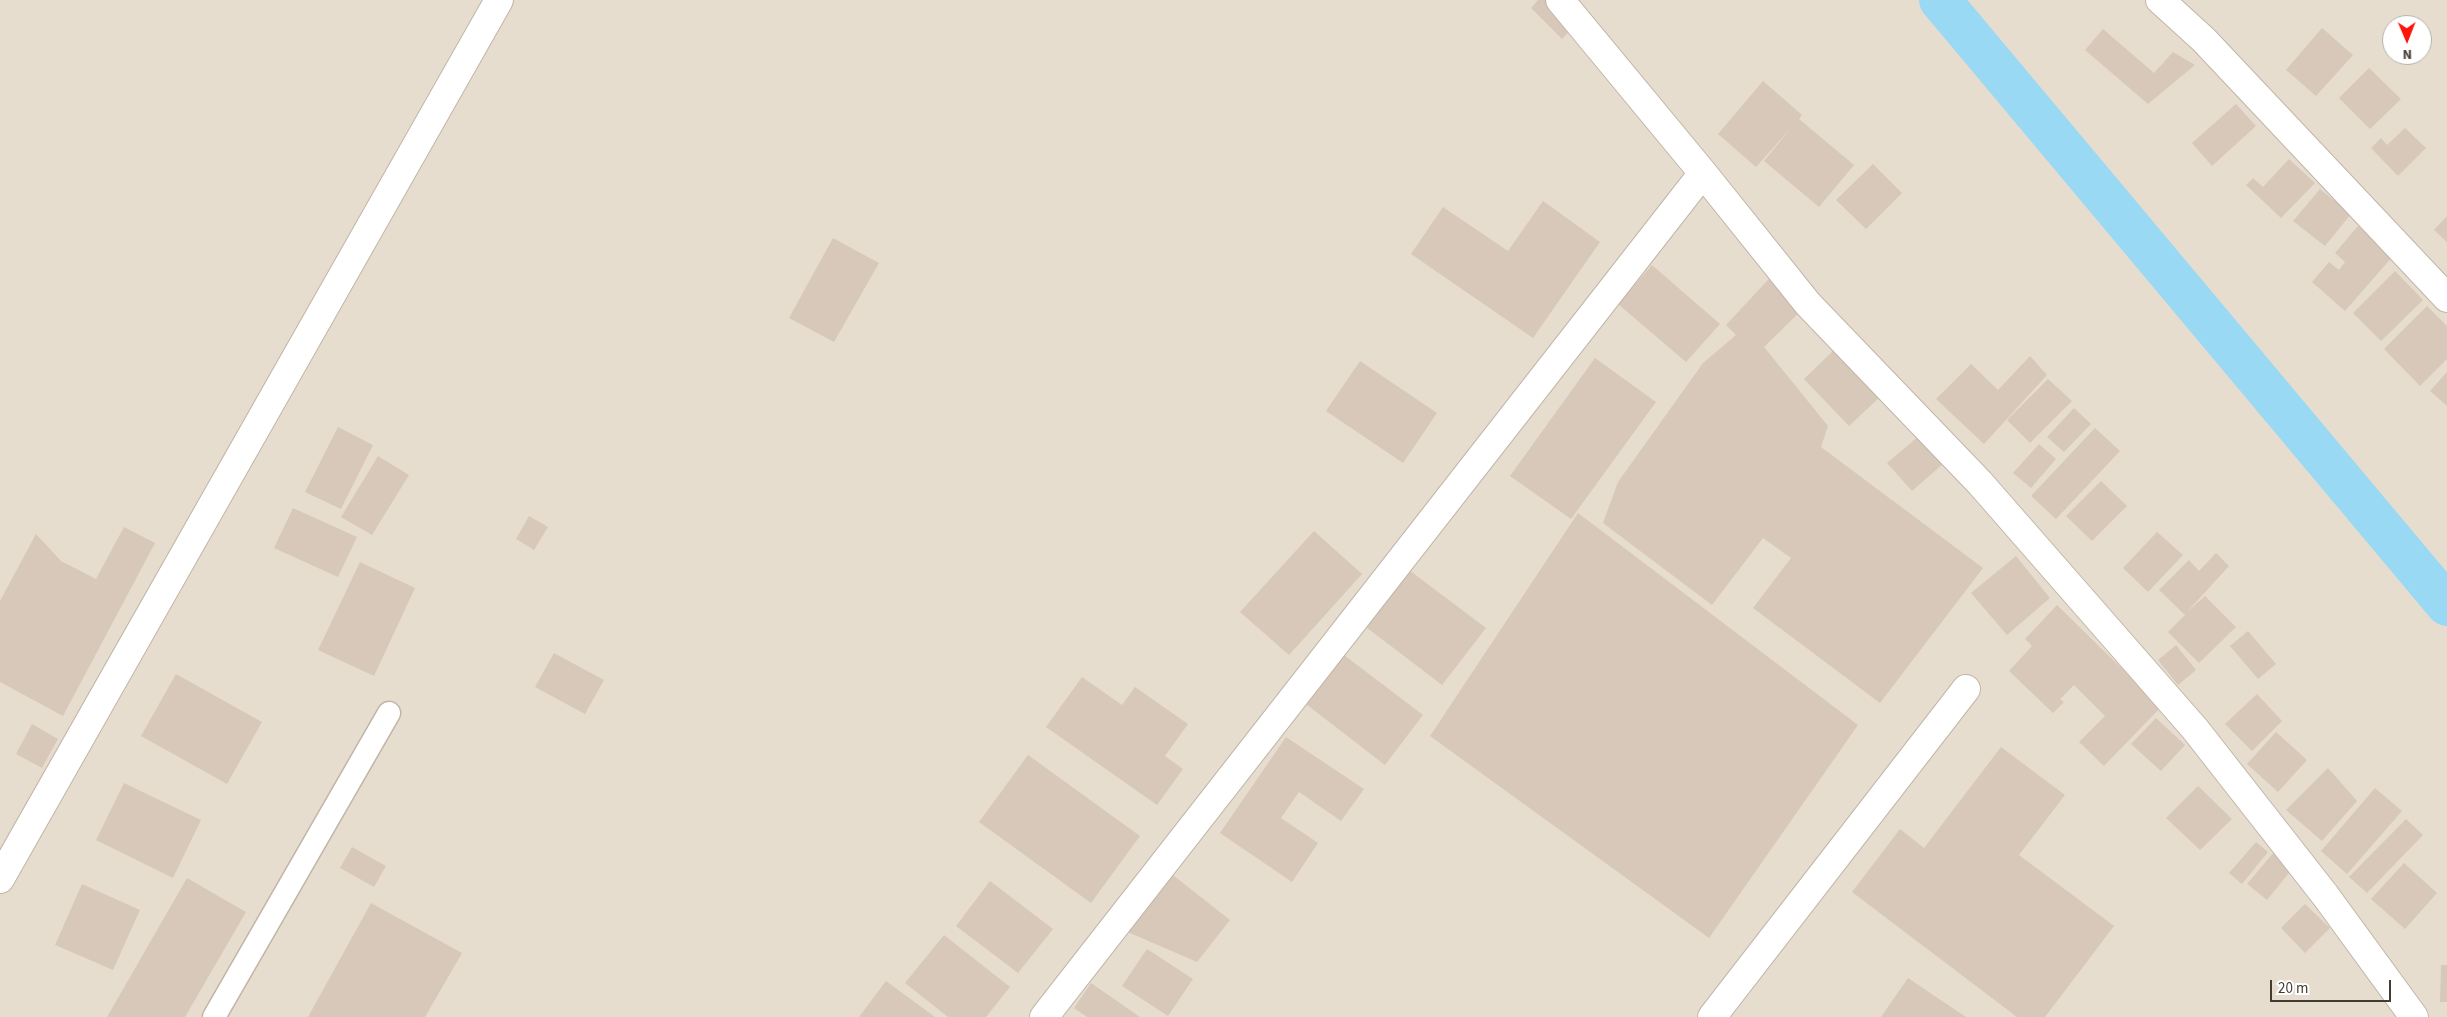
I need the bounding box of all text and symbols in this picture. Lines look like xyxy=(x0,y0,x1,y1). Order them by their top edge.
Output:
north arrow xyxy=(2382,15,2432,65)
text: N xyxy=(2402,44,2412,64)
scale bar xyxy=(2272,970,2393,1002)
text: 20 m xyxy=(2278,978,2308,999)

